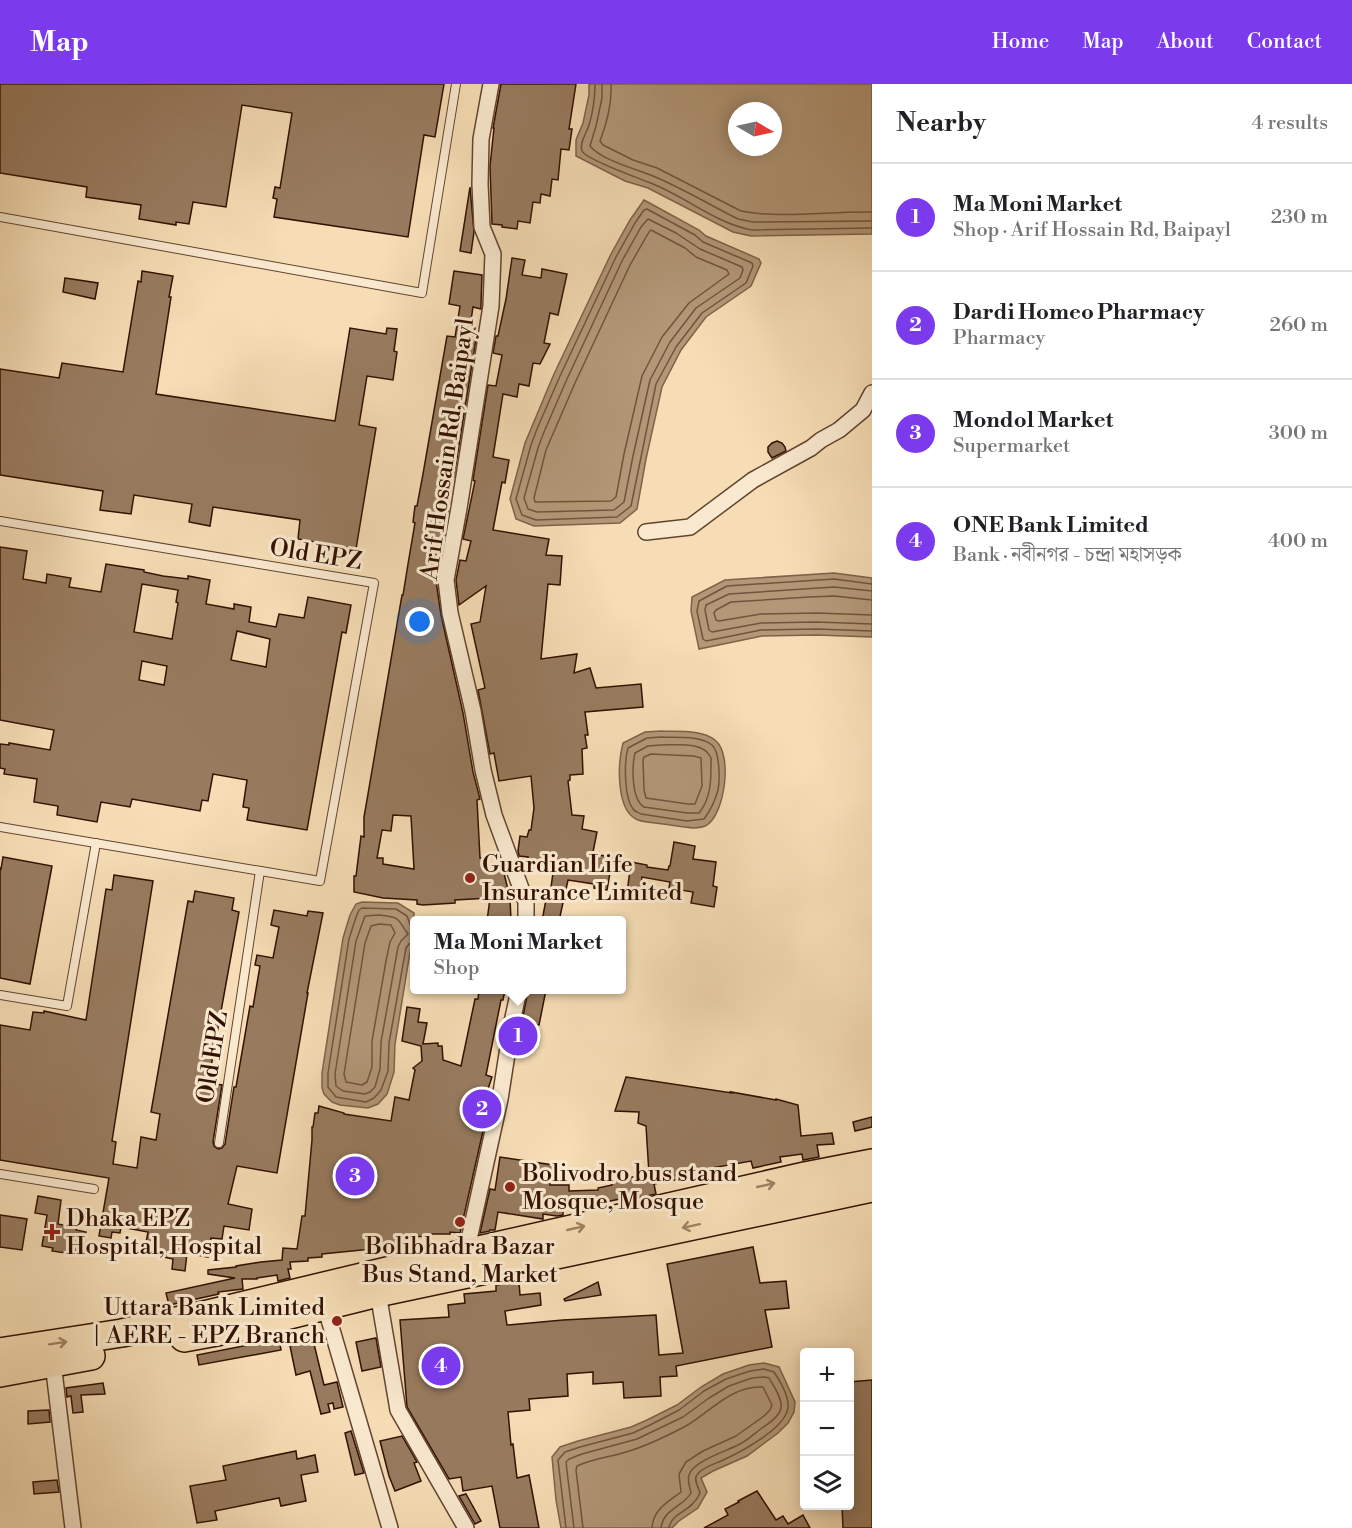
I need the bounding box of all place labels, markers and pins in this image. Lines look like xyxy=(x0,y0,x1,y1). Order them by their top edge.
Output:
place label: Guardian Life Insurance Limited xyxy=(482,850,682,908)
marker: Guardian Life Insurance Limited xyxy=(463,871,477,885)
pin: 1 xyxy=(498,1014,538,1058)
pin: 2 xyxy=(462,1086,502,1132)
pin: 3 xyxy=(336,1154,374,1198)
place label: Bolivodro bus stand Mosque, Mosque xyxy=(521,1159,737,1217)
marker: Bolivodro bus stand Mosque, Mosque xyxy=(503,1180,517,1194)
place label: Dhaka EPZ Hospital, Hospital xyxy=(66,1204,262,1262)
marker: Bolibhadra Bazar Bus Stand, Market xyxy=(453,1215,467,1229)
marker: Dhaka EPZ Hospital, Hospital xyxy=(43,1223,61,1241)
place label: Bolibhadra Bazar Bus Stand, Market xyxy=(361,1232,558,1290)
place label: Uttara Bank Limited | AERE - EPZ Branch xyxy=(92,1293,325,1351)
marker: Uttara Bank Limited | AERE - EPZ Branch xyxy=(330,1314,344,1328)
pin: 4 xyxy=(422,1344,460,1388)

